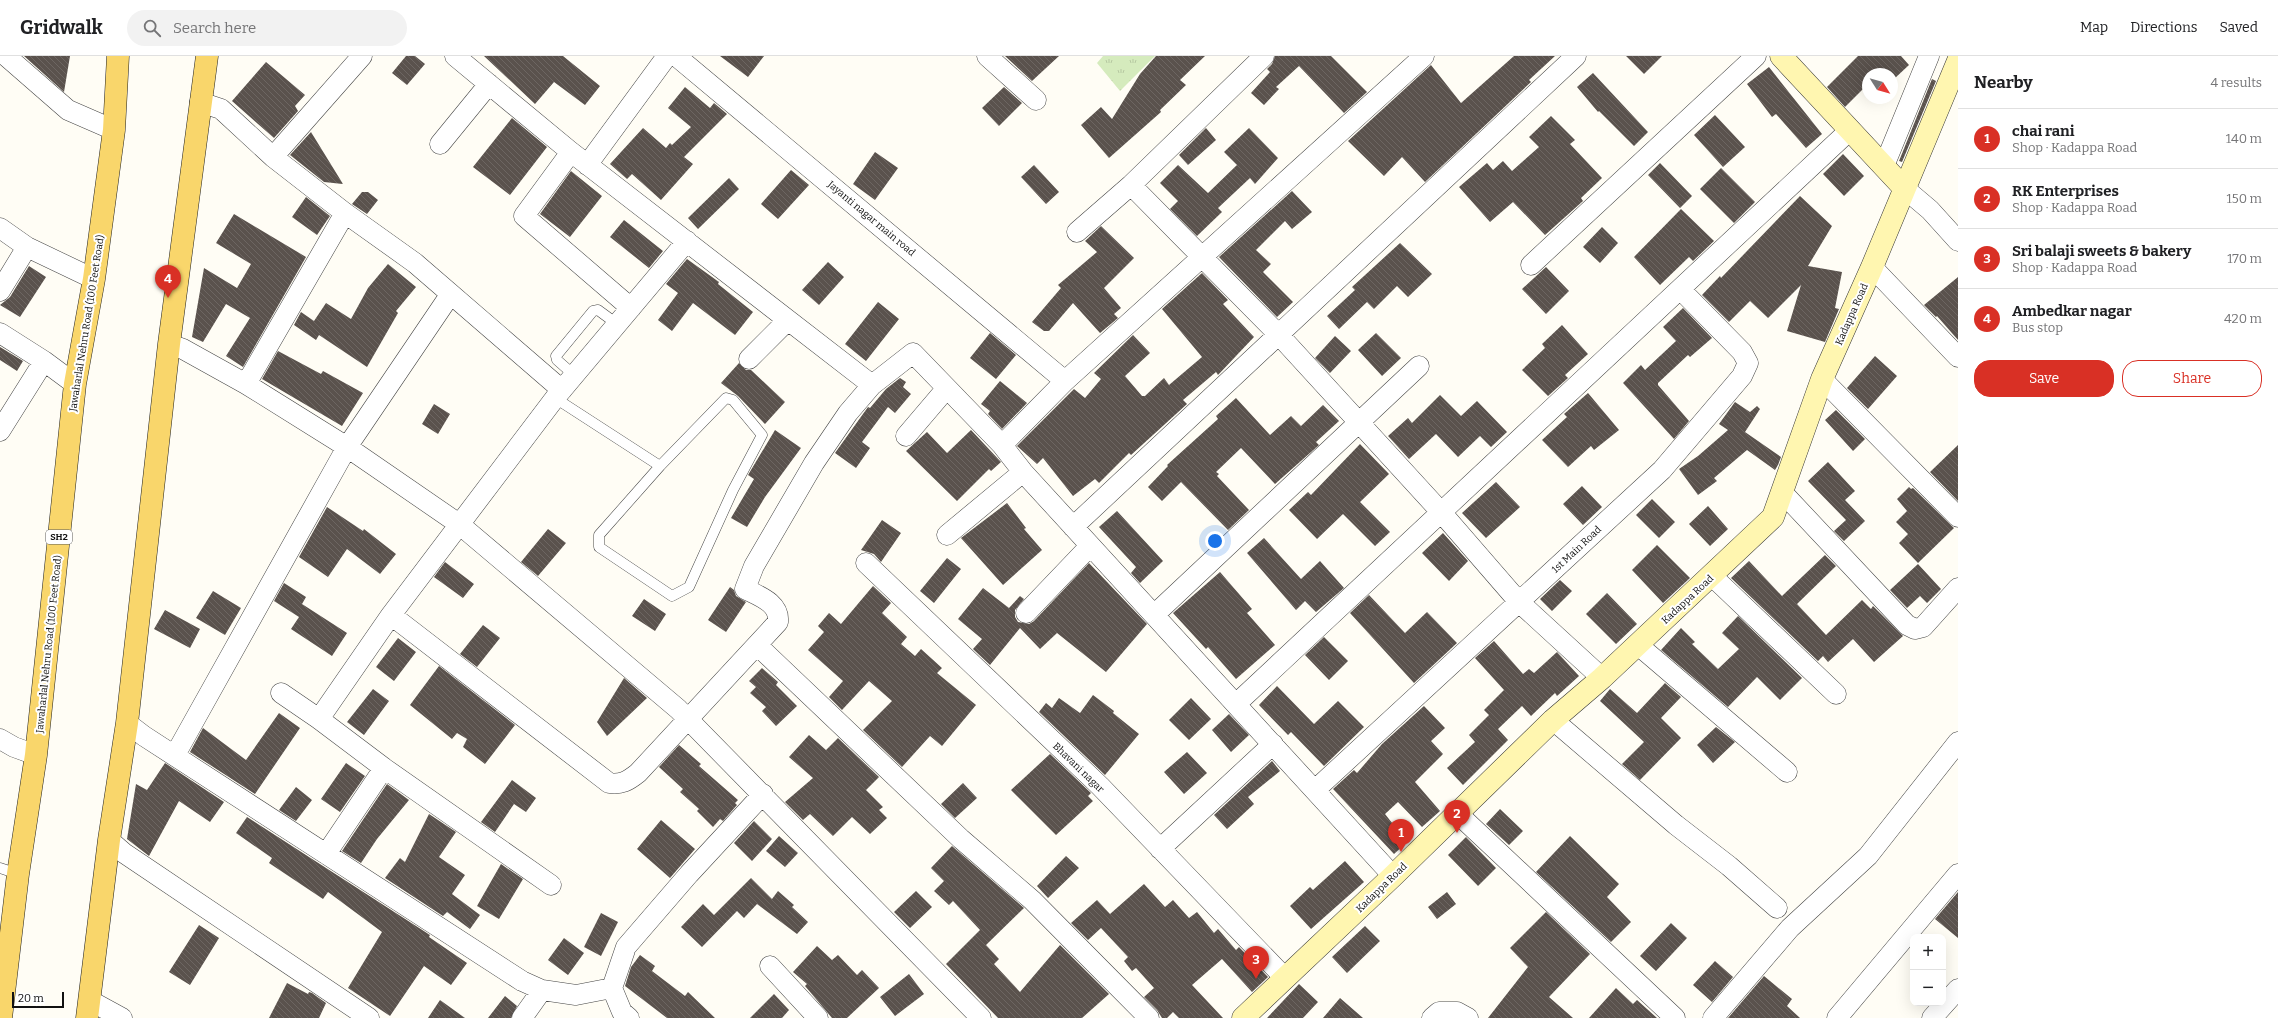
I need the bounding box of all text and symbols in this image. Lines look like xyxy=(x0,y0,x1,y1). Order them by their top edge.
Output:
search box xyxy=(127,10,407,46)
text: Gridwalk xyxy=(20,16,103,39)
icon: search xyxy=(141,17,163,39)
text: Search here xyxy=(173,19,256,37)
text: Map xyxy=(2080,19,2108,36)
text: Directions xyxy=(2130,19,2198,36)
text: Saved xyxy=(2220,19,2258,36)
north arrow xyxy=(1862,68,1898,104)
text: Nearby xyxy=(1974,72,2033,93)
text: 4 results xyxy=(2210,75,2262,90)
text: chai rani xyxy=(2012,122,2075,140)
text: 1 xyxy=(1984,131,1990,146)
text: 140 m xyxy=(2226,131,2262,146)
text: Shop · Kadappa Road xyxy=(2012,140,2137,155)
street label: Jayanti nagar main road xyxy=(824,178,918,259)
text: RK Enterprises xyxy=(2012,182,2119,200)
text: 2 xyxy=(1983,191,1991,206)
text: 150 m xyxy=(2226,191,2262,206)
text: Shop · Kadappa Road xyxy=(2012,200,2137,215)
street label: Jawaharlal Nehru Road (100 Feet Road) xyxy=(66,234,107,413)
text: Sri balaji sweets & bakery xyxy=(2012,242,2191,260)
text: 3 xyxy=(1983,251,1991,266)
text: 170 m xyxy=(2227,251,2262,266)
text: Shop · Kadappa Road xyxy=(2012,260,2137,275)
pin: 4 xyxy=(155,265,181,298)
street label: Kadappa Road xyxy=(1833,282,1871,347)
text: Ambedkar nagar xyxy=(2012,302,2132,320)
text: 4 xyxy=(1983,311,1991,326)
text: 420 m xyxy=(2224,311,2262,326)
text: Bus stop xyxy=(2012,320,2063,335)
button: Save xyxy=(1974,360,2114,397)
button: Share xyxy=(2122,360,2262,397)
street label: 1st Main Road xyxy=(1549,524,1604,576)
road number: SH2 xyxy=(46,530,72,544)
your location xyxy=(1205,531,1225,551)
street label: Jawaharlal Nehru Road (100 Feet Road) xyxy=(33,555,64,734)
street label: Kadappa Road xyxy=(1659,573,1716,627)
street label: Bhavani nagar xyxy=(1050,740,1107,796)
pin: 2 xyxy=(1444,800,1470,833)
pin: 1 xyxy=(1388,819,1414,852)
street label: Kadappa Road xyxy=(1354,860,1410,915)
map controls xyxy=(1910,934,1946,1006)
button: + xyxy=(1910,934,1946,970)
pin: 3 xyxy=(1243,946,1269,979)
button: − xyxy=(1910,970,1946,1006)
scale bar xyxy=(12,990,64,1009)
text: 20 m xyxy=(18,992,44,1005)

